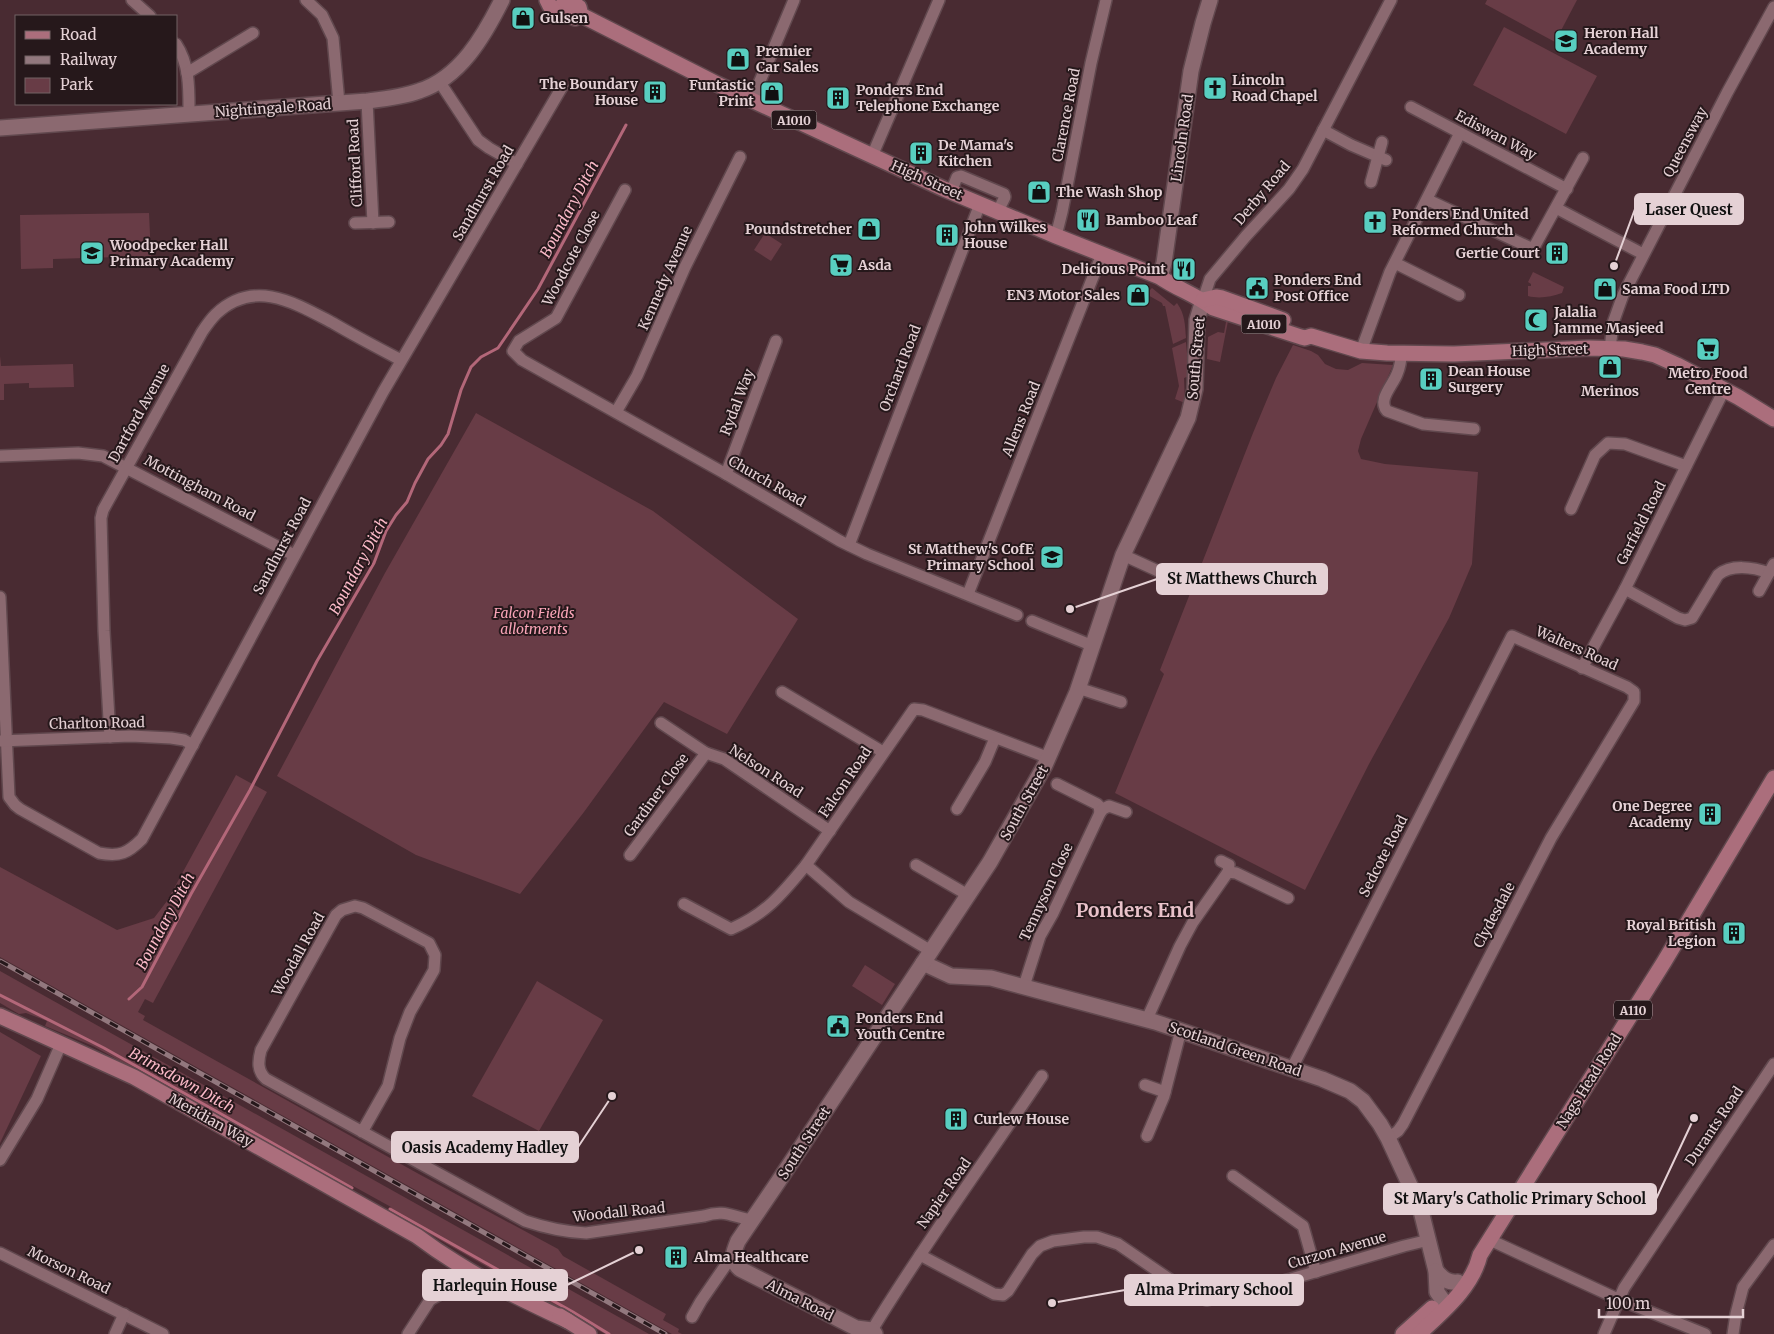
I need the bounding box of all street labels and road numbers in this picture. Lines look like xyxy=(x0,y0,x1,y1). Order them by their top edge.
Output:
street label: Clarence Road xyxy=(1048,66,1084,163)
street label: Lincoln Road xyxy=(1167,92,1197,183)
street label: Nightingale Road xyxy=(214,95,332,121)
street label: Queensway xyxy=(1659,103,1711,180)
street label: Ediswan Way xyxy=(1452,106,1540,164)
road number: A1010 xyxy=(772,110,816,130)
street label: Clifford Road xyxy=(344,118,366,208)
street label: Sandhurst Road xyxy=(448,142,518,244)
street label: High Street xyxy=(888,156,966,204)
street label: Derby Road xyxy=(1230,157,1294,229)
street label: Woodcote Close xyxy=(538,207,604,310)
street label: Kennedy Avenue xyxy=(634,223,696,333)
road number: A1010 xyxy=(1242,314,1286,334)
street label: South Street xyxy=(1183,315,1209,400)
street label: Orchard Road xyxy=(875,322,925,414)
street label: High Street xyxy=(1511,340,1589,360)
street label: Dartford Avenue xyxy=(104,361,174,465)
street label: Rydal Way xyxy=(716,365,758,438)
street label: Allens Road xyxy=(997,378,1044,460)
street label: Mottingham Road xyxy=(141,451,259,525)
street label: Church Road xyxy=(725,452,809,511)
street label: Garfield Road xyxy=(1612,478,1670,568)
street label: Sandhurst Road xyxy=(249,494,315,598)
street label: Walters Road xyxy=(1532,621,1621,674)
street label: Charlton Road xyxy=(49,713,146,733)
street label: Nelson Road xyxy=(726,741,807,802)
street label: Falcon Road xyxy=(815,743,876,821)
street label: Gardiner Close xyxy=(620,750,692,840)
street label: South Street xyxy=(996,762,1052,844)
street label: Sedcote Road xyxy=(1355,812,1412,900)
street label: Tennyson Close xyxy=(1015,840,1077,944)
street label: Clydesdale xyxy=(1469,879,1519,951)
street label: Woodall Road xyxy=(267,909,329,1000)
road number: A110 xyxy=(1614,1000,1652,1020)
street label: Scotland Green Road xyxy=(1166,1018,1304,1080)
street label: Nags Head Road xyxy=(1553,1030,1626,1132)
street label: Durants Road xyxy=(1681,1082,1747,1169)
street label: Meridian Way xyxy=(166,1089,257,1151)
street label: South Street xyxy=(774,1103,835,1183)
street label: Napier Road xyxy=(913,1154,975,1232)
street label: Woodall Road xyxy=(571,1198,667,1226)
street label: Curzon Avenue xyxy=(1286,1227,1388,1273)
street label: Morson Road xyxy=(25,1242,114,1298)
street label: Alma Road xyxy=(762,1275,837,1325)

